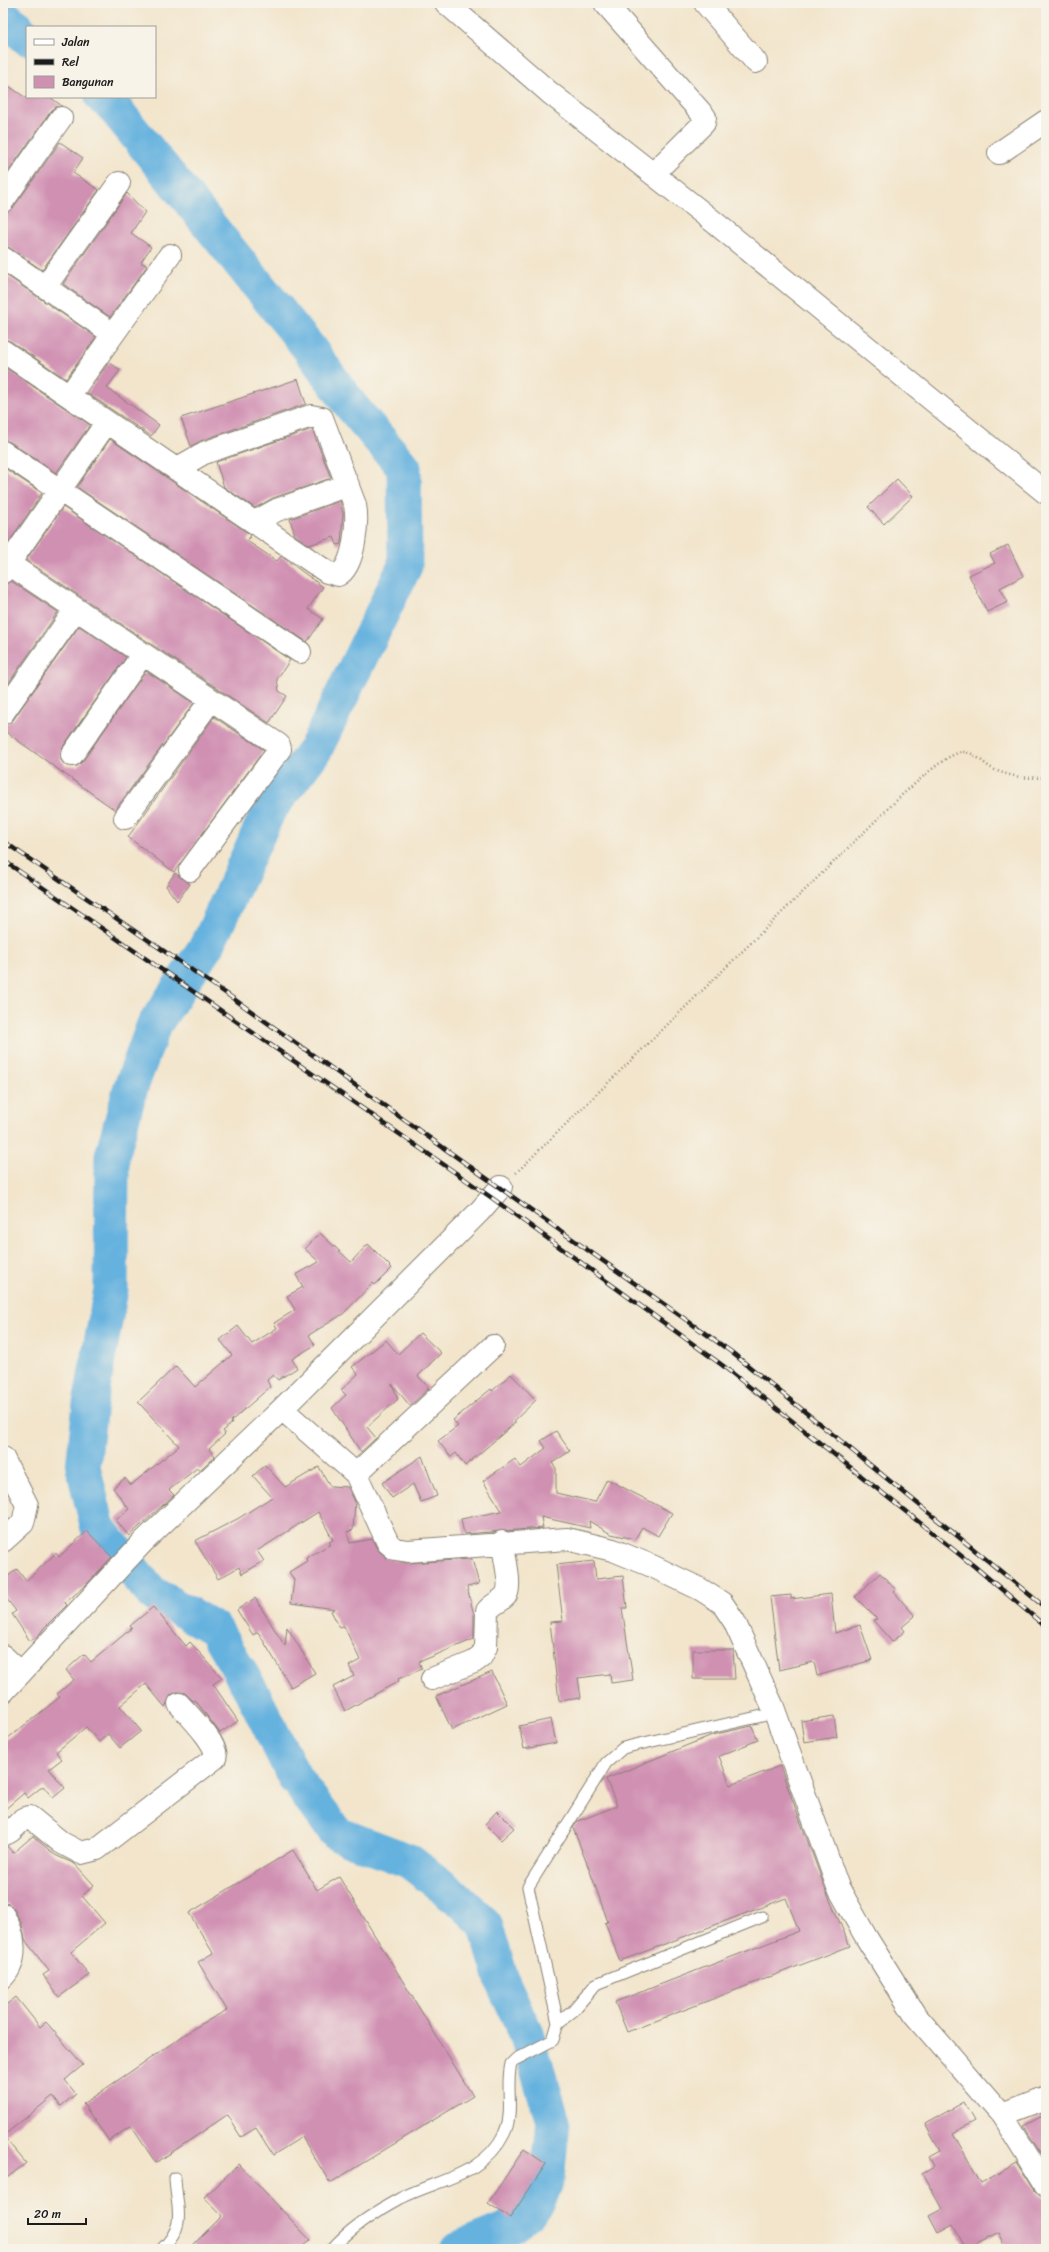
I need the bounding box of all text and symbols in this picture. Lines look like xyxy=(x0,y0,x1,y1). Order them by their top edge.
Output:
legend xyxy=(26,26,156,98)
text: Jalan xyxy=(61,31,90,53)
text: Rel xyxy=(62,51,79,73)
text: Bangunan xyxy=(62,71,114,93)
scale bar xyxy=(28,2200,86,2226)
text: 20 m xyxy=(34,2203,61,2225)

